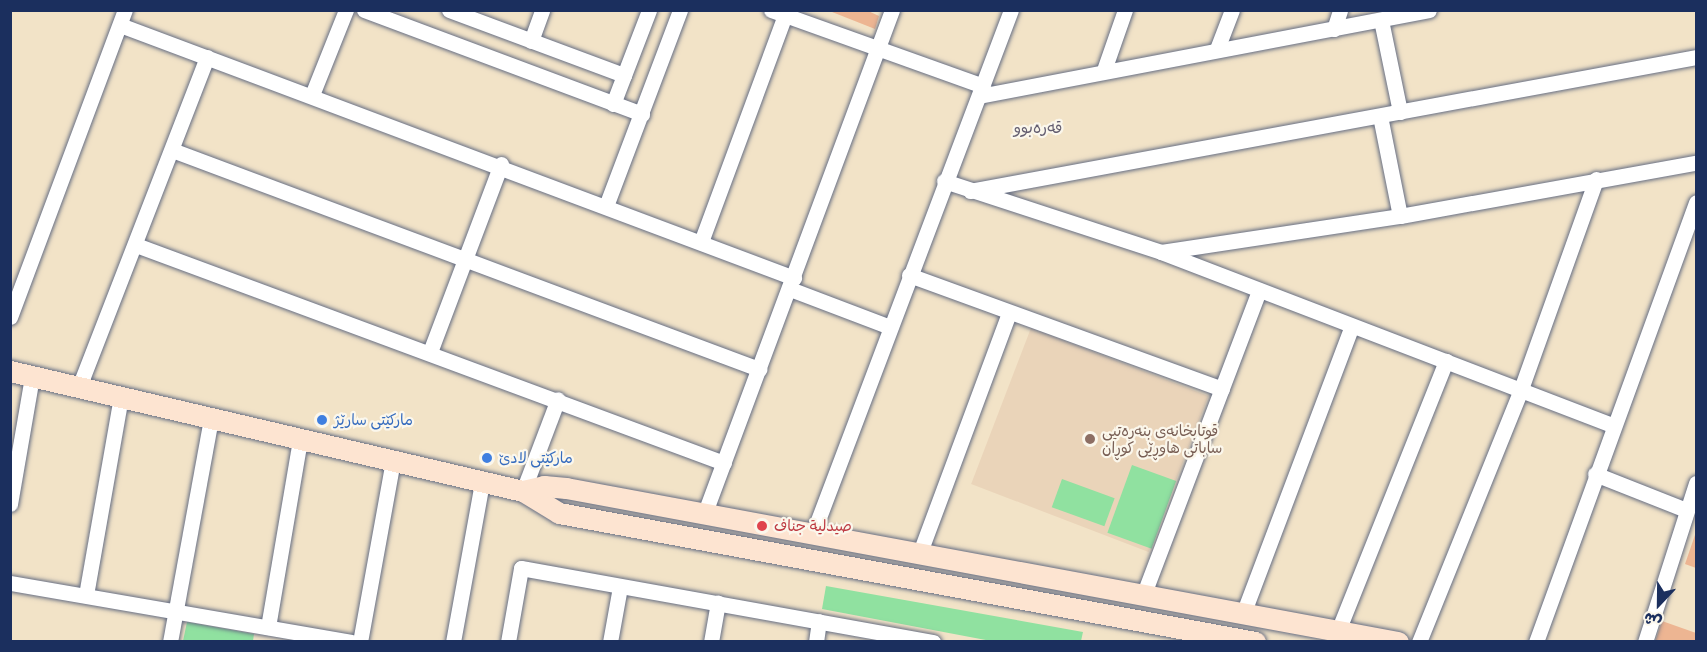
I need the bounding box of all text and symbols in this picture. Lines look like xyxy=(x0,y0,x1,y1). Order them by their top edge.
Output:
district label: قەرەبوو xyxy=(1014,117,1062,137)
place label: مارکێتی سارێژ xyxy=(334,411,413,429)
marker: مارکێتی سارێژ xyxy=(315,413,329,427)
place label: قوتابخانەی بنەڕەتیی ساباتی هاوڕێی کوڕان xyxy=(1102,421,1222,456)
marker: قوتابخانەی بنەڕەتیی ساباتی هاوڕێی کوڕان xyxy=(1083,432,1097,446)
place label: ماركێتی لادێ xyxy=(499,449,573,467)
marker: ماركێتی لادێ xyxy=(480,451,494,465)
place label: صيدلية جناف xyxy=(774,517,852,535)
marker: صيدلية جناف xyxy=(755,519,769,533)
north arrow xyxy=(1629,574,1689,634)
text: ش xyxy=(1640,608,1664,633)

